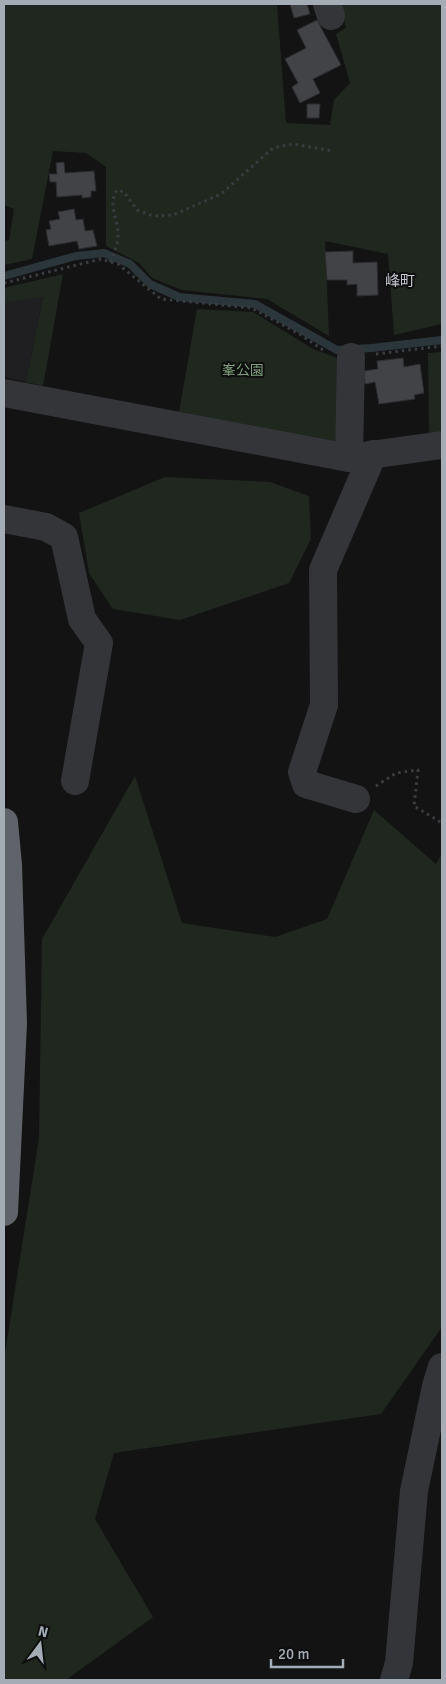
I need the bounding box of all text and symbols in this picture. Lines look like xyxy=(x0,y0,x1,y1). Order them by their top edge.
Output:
district label: 峰町 xyxy=(385,272,415,290)
park label: 峯公園 xyxy=(222,362,264,379)
north arrow xyxy=(15,1619,65,1669)
text: N xyxy=(36,1622,50,1641)
scale bar xyxy=(271,1636,344,1668)
text: 20 m xyxy=(278,1645,309,1663)

